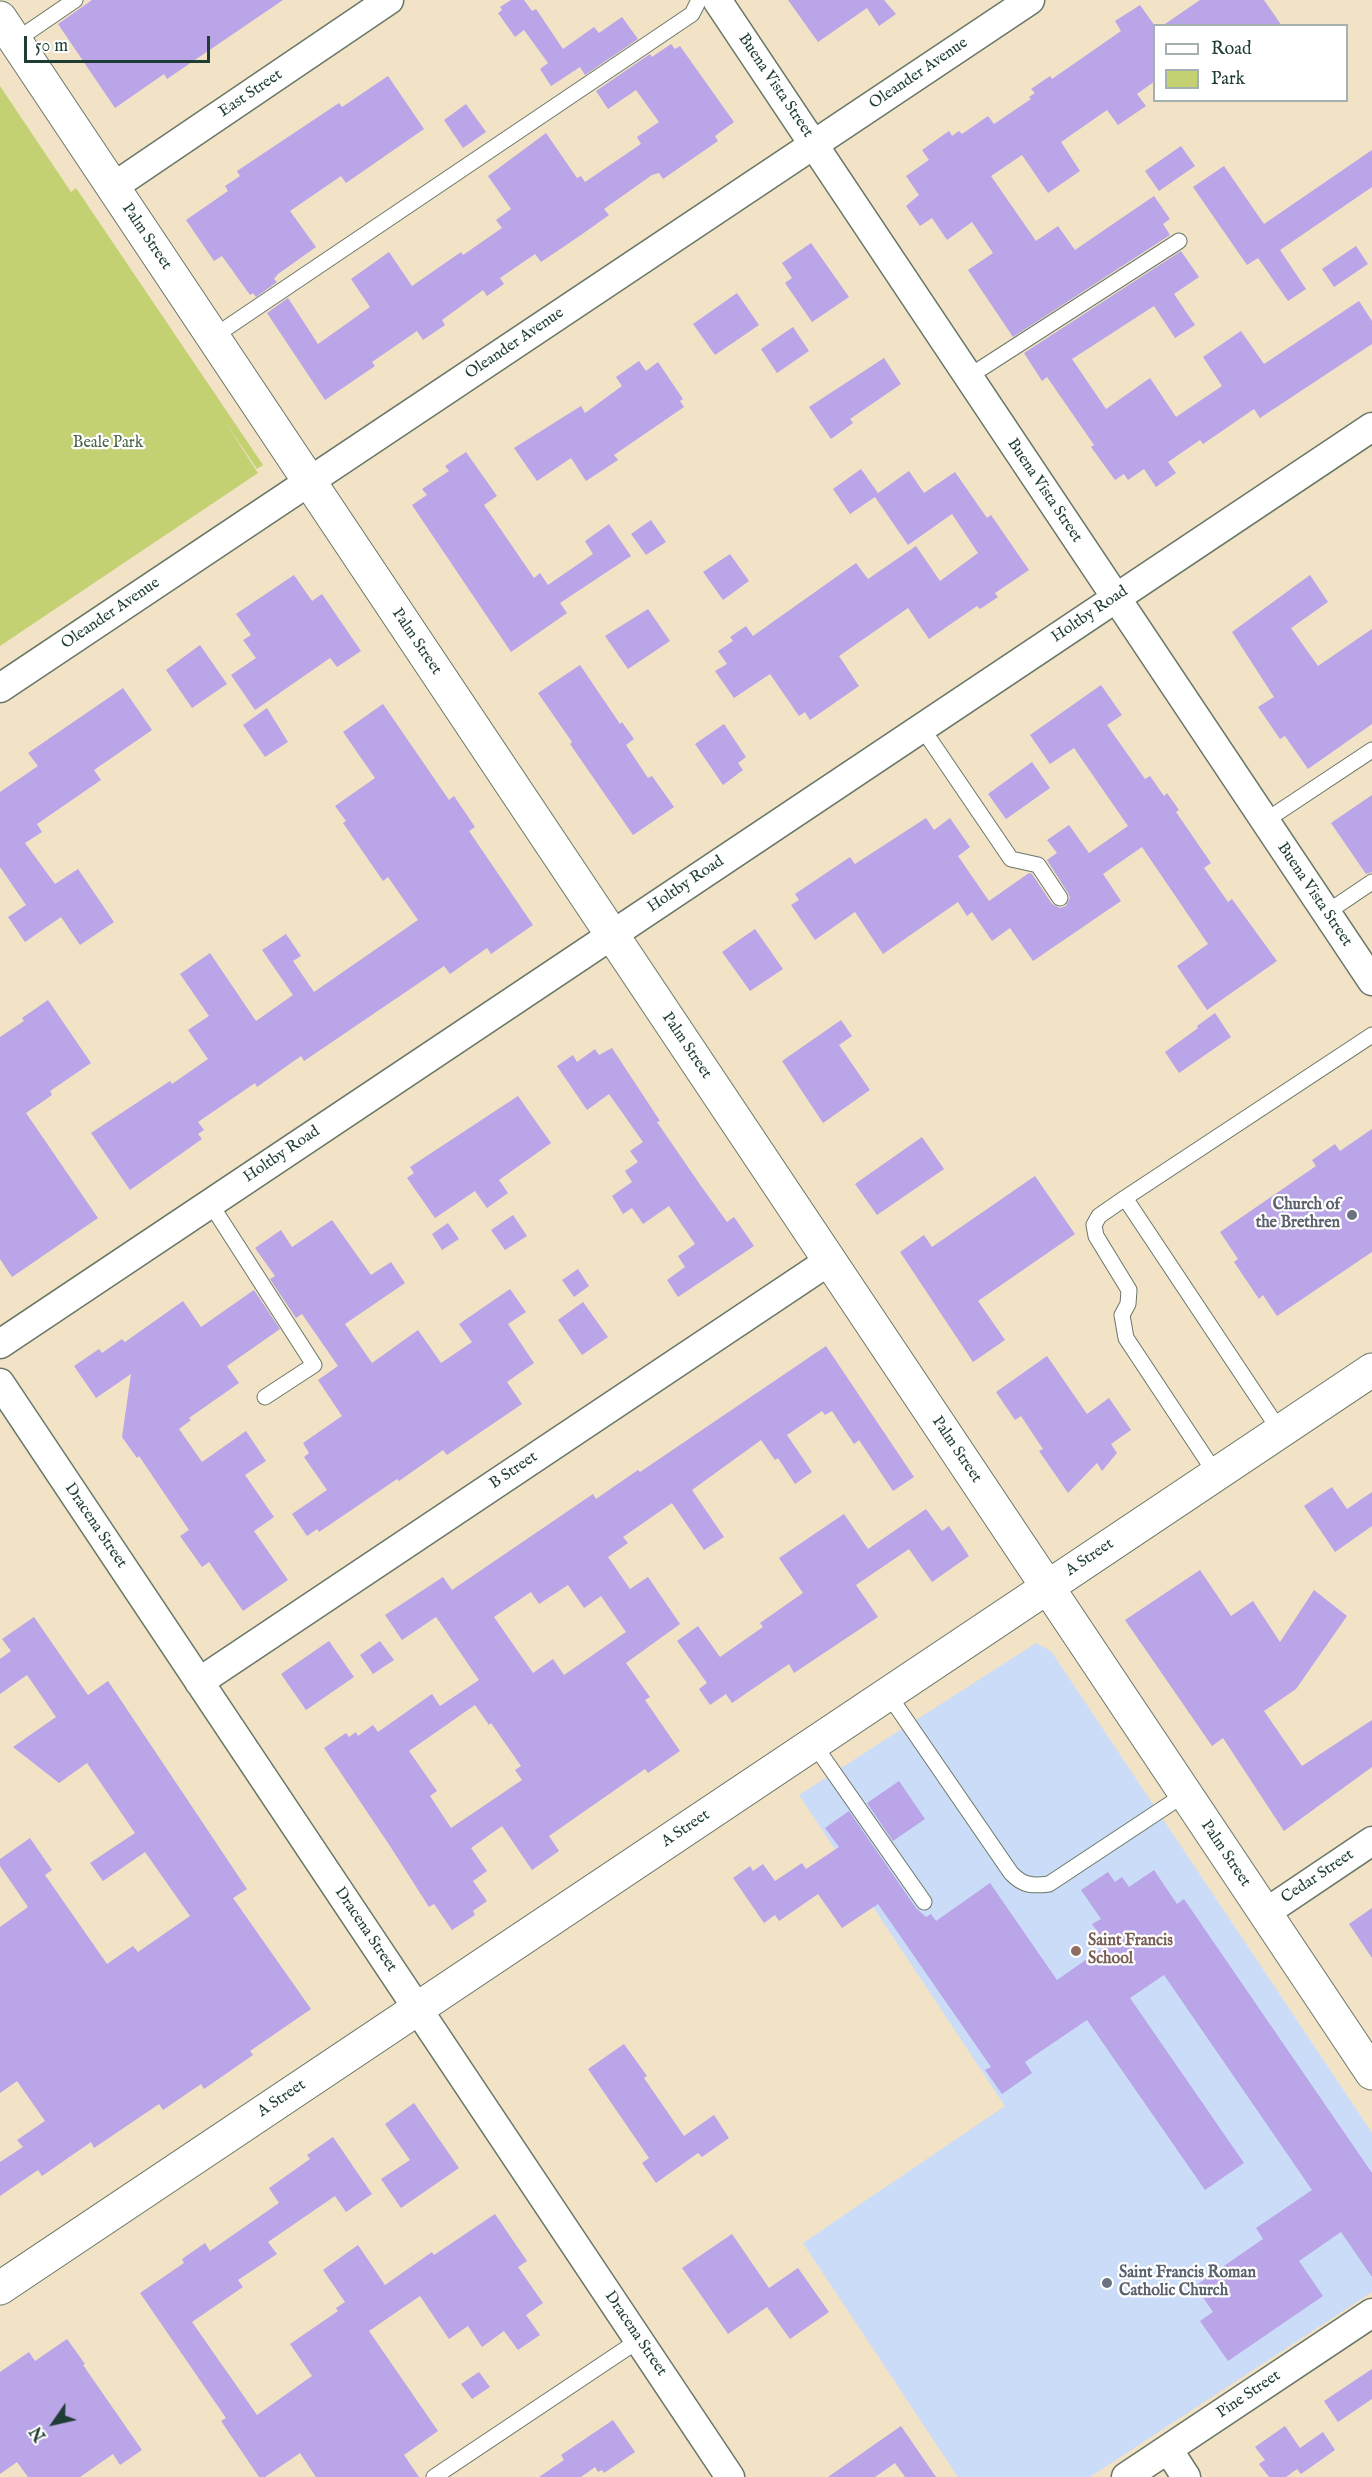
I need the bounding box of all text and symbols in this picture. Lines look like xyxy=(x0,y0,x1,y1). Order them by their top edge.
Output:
scale bar xyxy=(27,24,213,62)
legend xyxy=(1153,24,1348,102)
street label: Buena Vista Street xyxy=(733,30,817,142)
street label: Oleander Avenue xyxy=(866,34,972,114)
text: 50 m xyxy=(35,35,68,58)
text: Road xyxy=(1211,38,1252,61)
street label: East Street xyxy=(216,66,286,122)
text: Park xyxy=(1211,68,1245,91)
street label: Palm Street xyxy=(117,200,175,274)
street label: Oleander Avenue xyxy=(462,304,568,384)
park label: Beale Park xyxy=(73,434,143,454)
street label: Buena Vista Street xyxy=(1002,435,1086,547)
street label: Oleander Avenue xyxy=(58,574,164,654)
street label: Holtby Road xyxy=(1048,582,1132,648)
street label: Palm Street xyxy=(387,605,445,679)
street label: Buena Vista Street xyxy=(1272,839,1356,951)
street label: Holtby Road xyxy=(644,852,728,918)
street label: Palm Street xyxy=(657,1009,715,1083)
street label: Holtby Road xyxy=(240,1122,324,1188)
place label: Church of the Brethren xyxy=(1256,1196,1340,1234)
marker: Church of the Brethren xyxy=(1345,1208,1359,1222)
street label: Palm Street xyxy=(927,1413,985,1487)
street label: B Street xyxy=(486,1448,542,1494)
street label: Dracena Street xyxy=(59,1480,131,1572)
street label: A Street xyxy=(1062,1535,1118,1581)
street label: A Street xyxy=(658,1806,714,1852)
street label: Palm Street xyxy=(1196,1817,1254,1891)
street label: Cedar Street xyxy=(1278,1846,1358,1908)
street label: Dracena Street xyxy=(329,1884,401,1976)
place label: Saint Francis School xyxy=(1088,1932,1173,1970)
marker: Saint Francis School xyxy=(1069,1944,1083,1958)
street label: A Street xyxy=(254,2076,310,2122)
place label: Saint Francis Roman Catholic Church xyxy=(1119,2264,1256,2302)
marker: Saint Francis Roman Catholic Church xyxy=(1100,2276,1114,2290)
street label: Dracena Street xyxy=(599,2288,671,2380)
street label: Pine Street xyxy=(1214,2367,1284,2423)
north arrow xyxy=(24,2393,84,2453)
text: N xyxy=(27,2422,51,2444)

